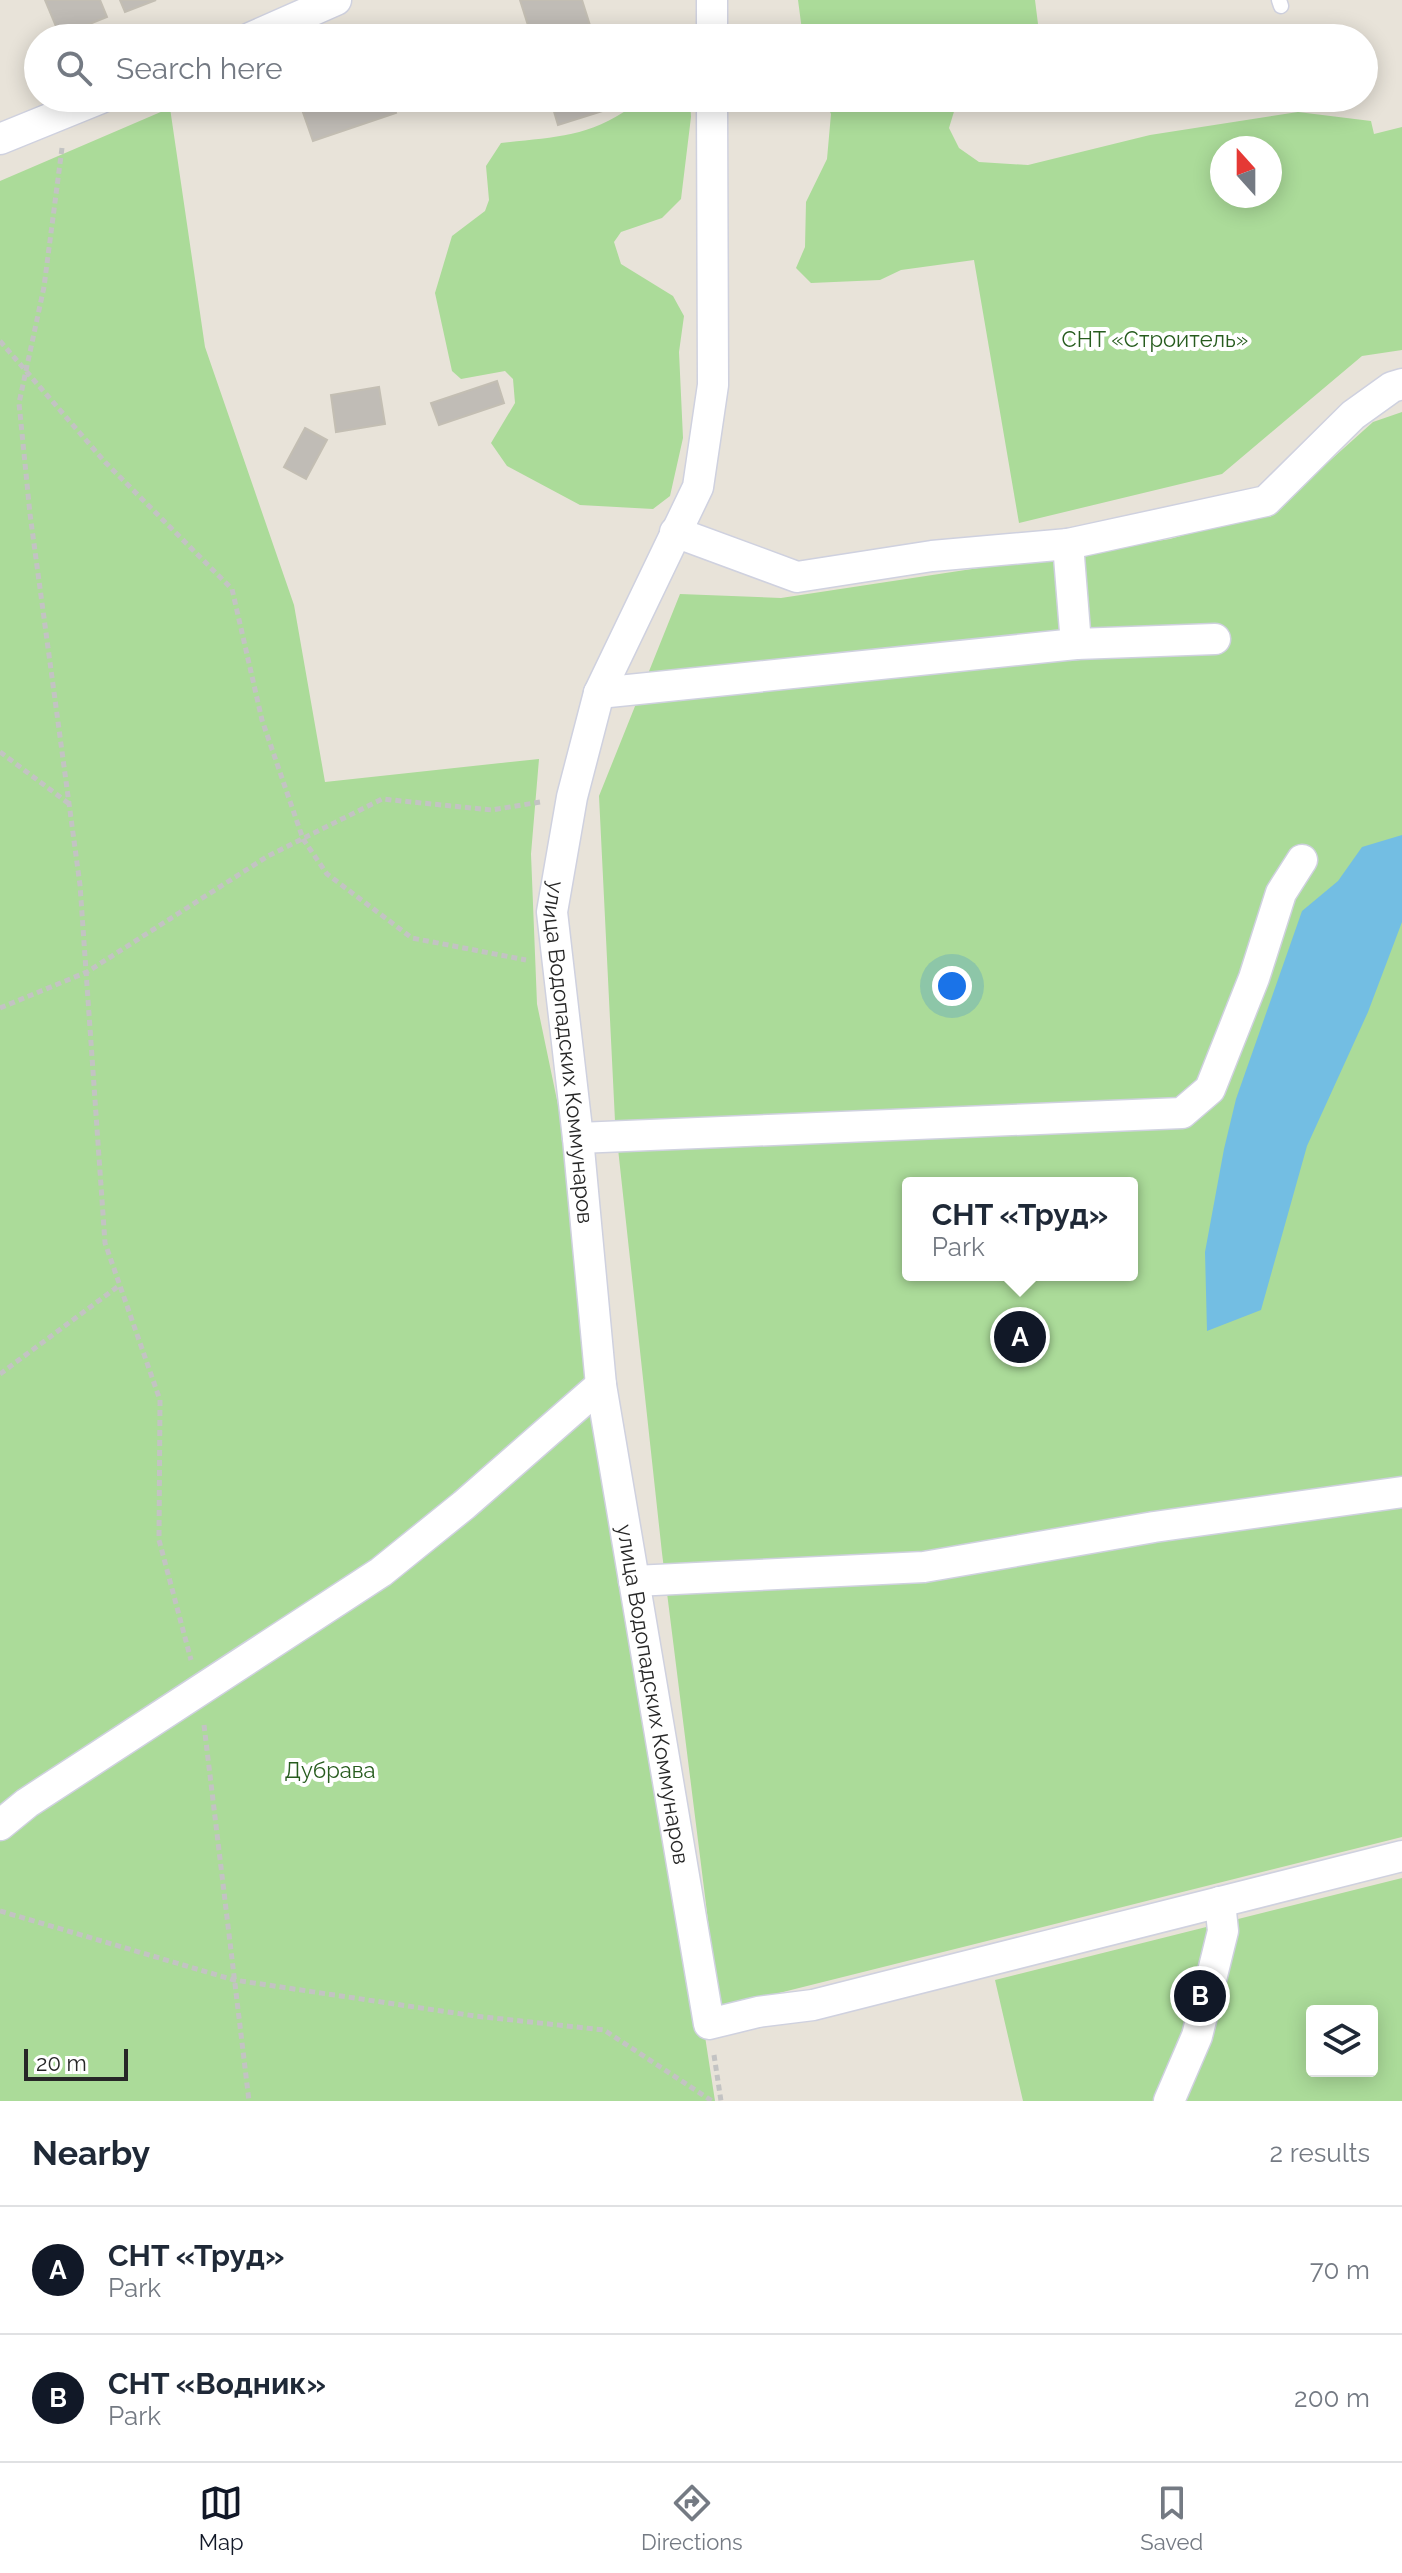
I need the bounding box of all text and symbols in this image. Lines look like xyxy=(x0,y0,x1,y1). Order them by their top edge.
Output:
search box xyxy=(24,24,1378,112)
icon: search xyxy=(52,46,96,90)
text: Search here xyxy=(116,51,283,86)
north arrow xyxy=(1210,136,1282,208)
park label: СНТ «Строитель» xyxy=(1062,326,1248,352)
street label: улица Водопадских Коммунаров xyxy=(538,879,599,1225)
your location xyxy=(932,966,972,1006)
popup xyxy=(902,1177,1138,1281)
text: СНТ «Труд» xyxy=(932,1197,1108,1232)
text: Park xyxy=(932,1232,985,1262)
pin: A xyxy=(994,1307,1046,1367)
street label: улица Водопадских Коммунаров xyxy=(612,1522,695,1866)
park label: Дубрава xyxy=(284,1757,376,1783)
pin: B xyxy=(1174,1966,1226,2026)
map controls xyxy=(1306,2005,1378,2077)
button: layers xyxy=(1306,2005,1378,2077)
scale bar xyxy=(24,2045,128,2081)
text: 20 m xyxy=(36,2050,87,2076)
text: Nearby xyxy=(32,2133,150,2173)
text: 2 results xyxy=(1270,2138,1370,2168)
text: СНТ «Труд» xyxy=(108,2238,284,2273)
text: A xyxy=(49,2255,67,2285)
text: 70 m xyxy=(1310,2255,1370,2285)
text: Park xyxy=(108,2273,161,2303)
text: СНТ «Водник» xyxy=(108,2366,326,2401)
text: B xyxy=(49,2383,67,2413)
text: 200 m xyxy=(1294,2383,1370,2413)
text: Park xyxy=(108,2401,161,2431)
tab: Map xyxy=(199,2481,244,2555)
tab: Directions xyxy=(641,2481,743,2555)
tab: Saved xyxy=(1140,2481,1203,2555)

